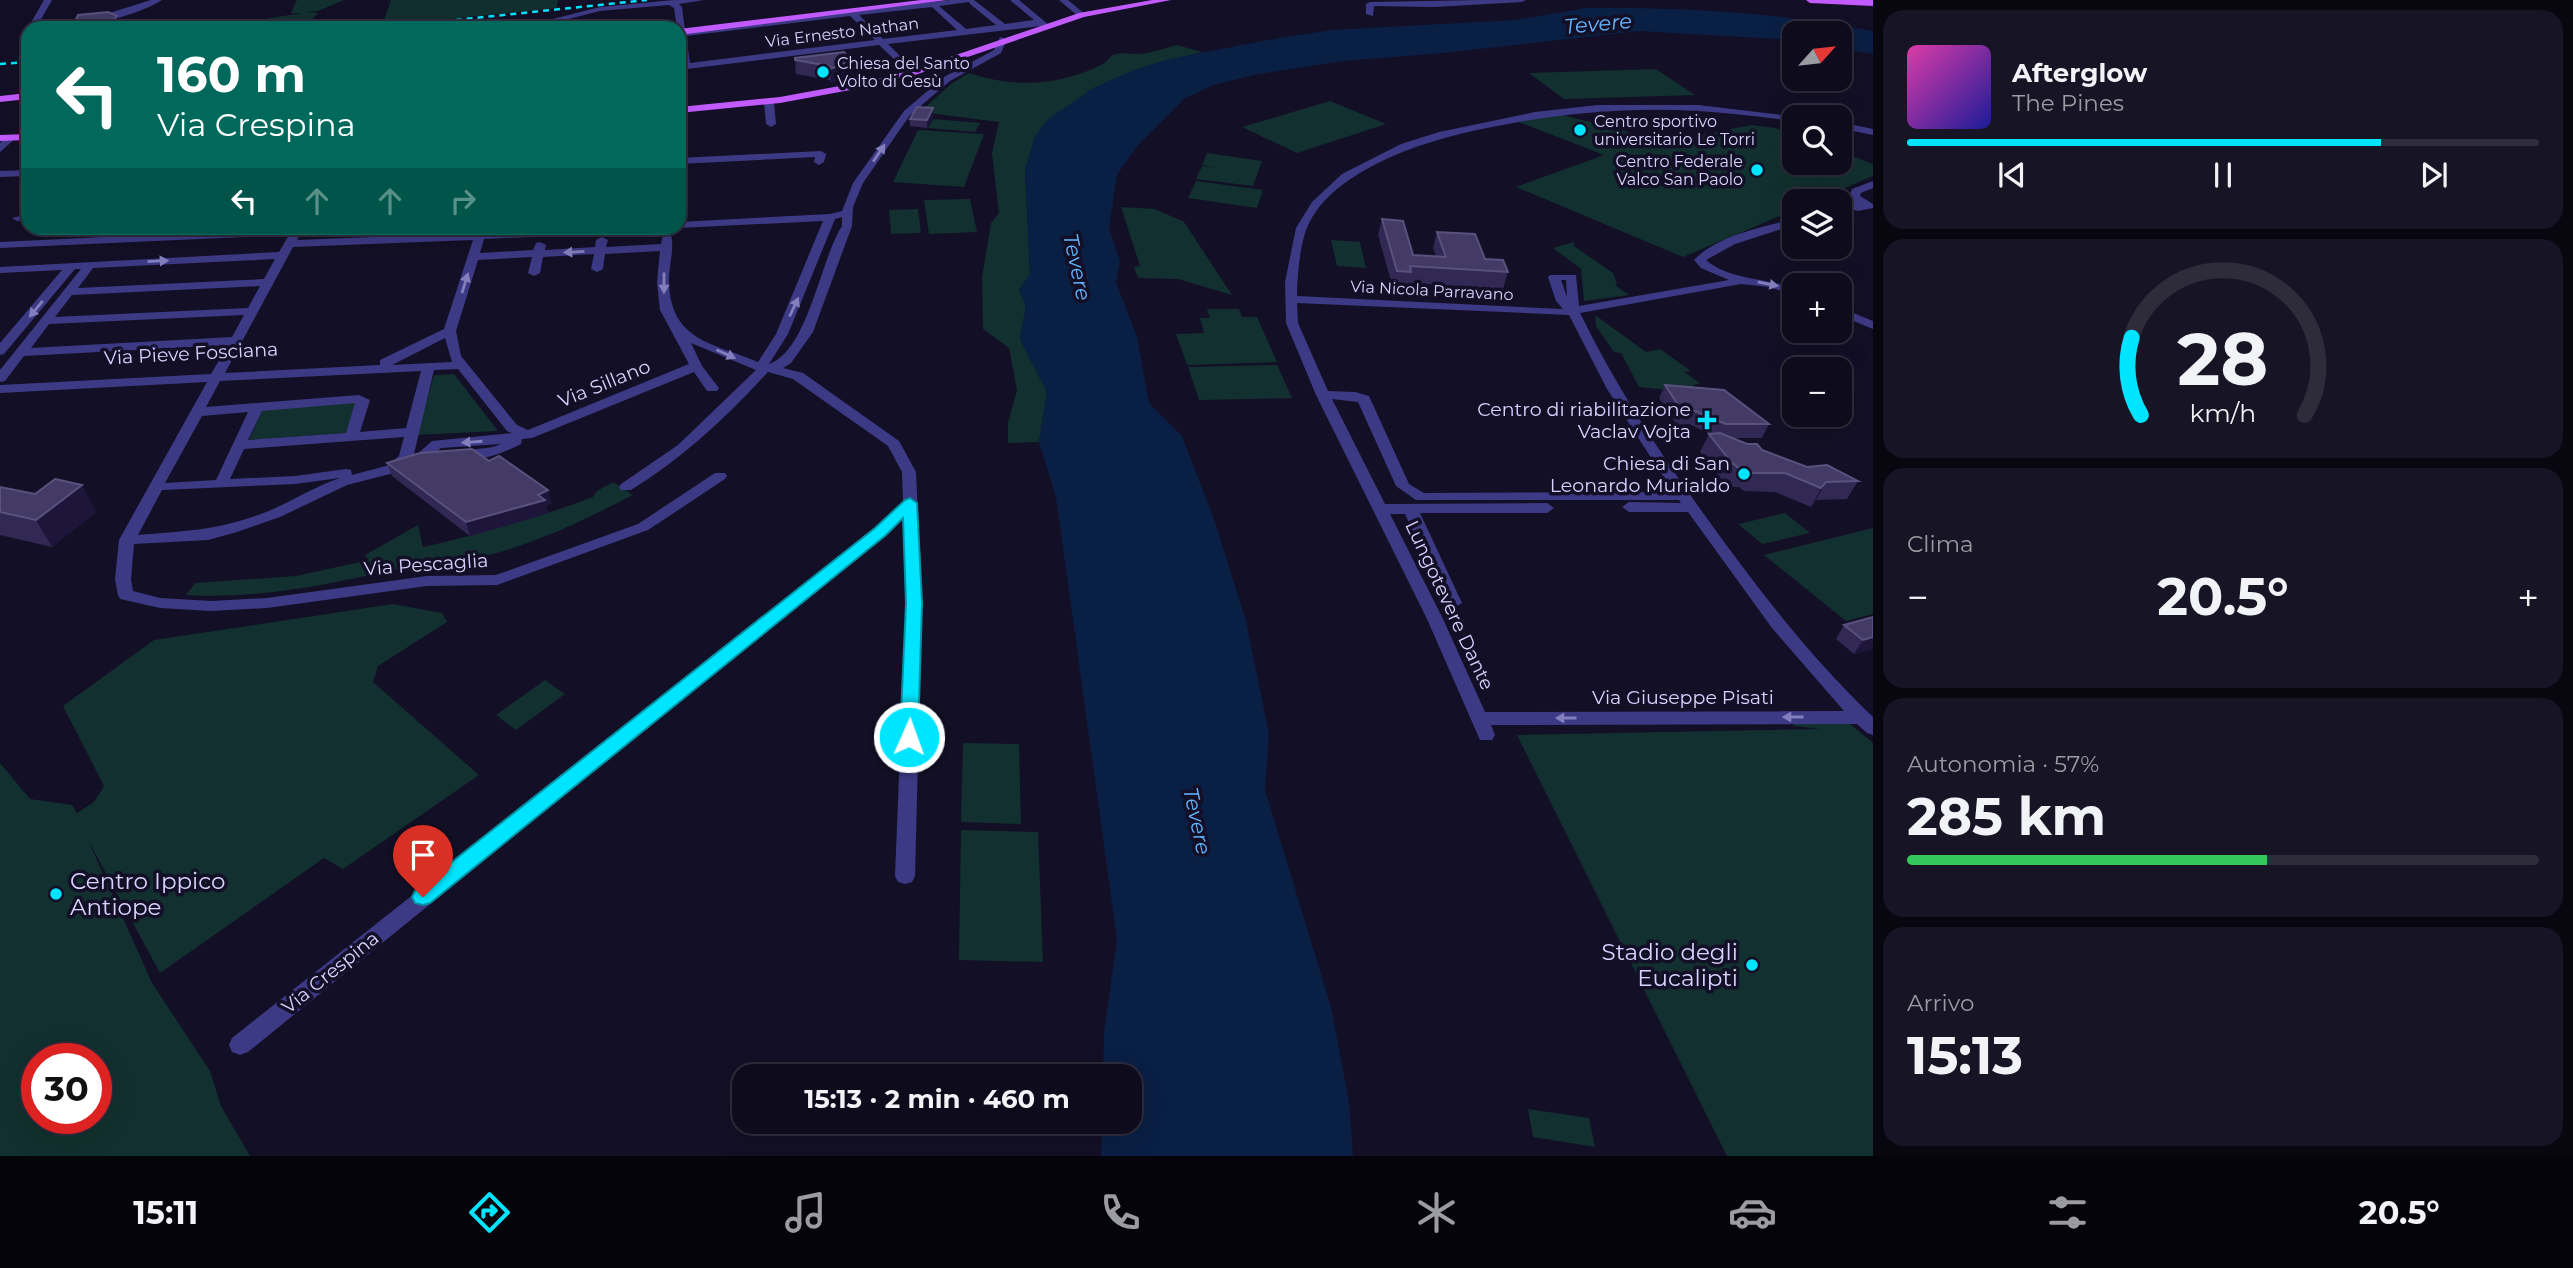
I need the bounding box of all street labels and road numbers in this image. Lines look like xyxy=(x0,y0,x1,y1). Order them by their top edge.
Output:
street label: Via Ernesto Nathan xyxy=(764,14,920,51)
street label: Via Nicola Parravano xyxy=(1350,277,1514,304)
street label: Via Pieve Fosciana xyxy=(103,337,279,370)
street label: Via Sillano xyxy=(555,355,654,412)
street label: Lungotevere Dante xyxy=(1400,517,1499,694)
street label: Via Pescaglia xyxy=(363,549,489,580)
street label: Via Giuseppe Pisati xyxy=(1592,686,1774,709)
street label: Via Crespina xyxy=(277,926,383,1018)

